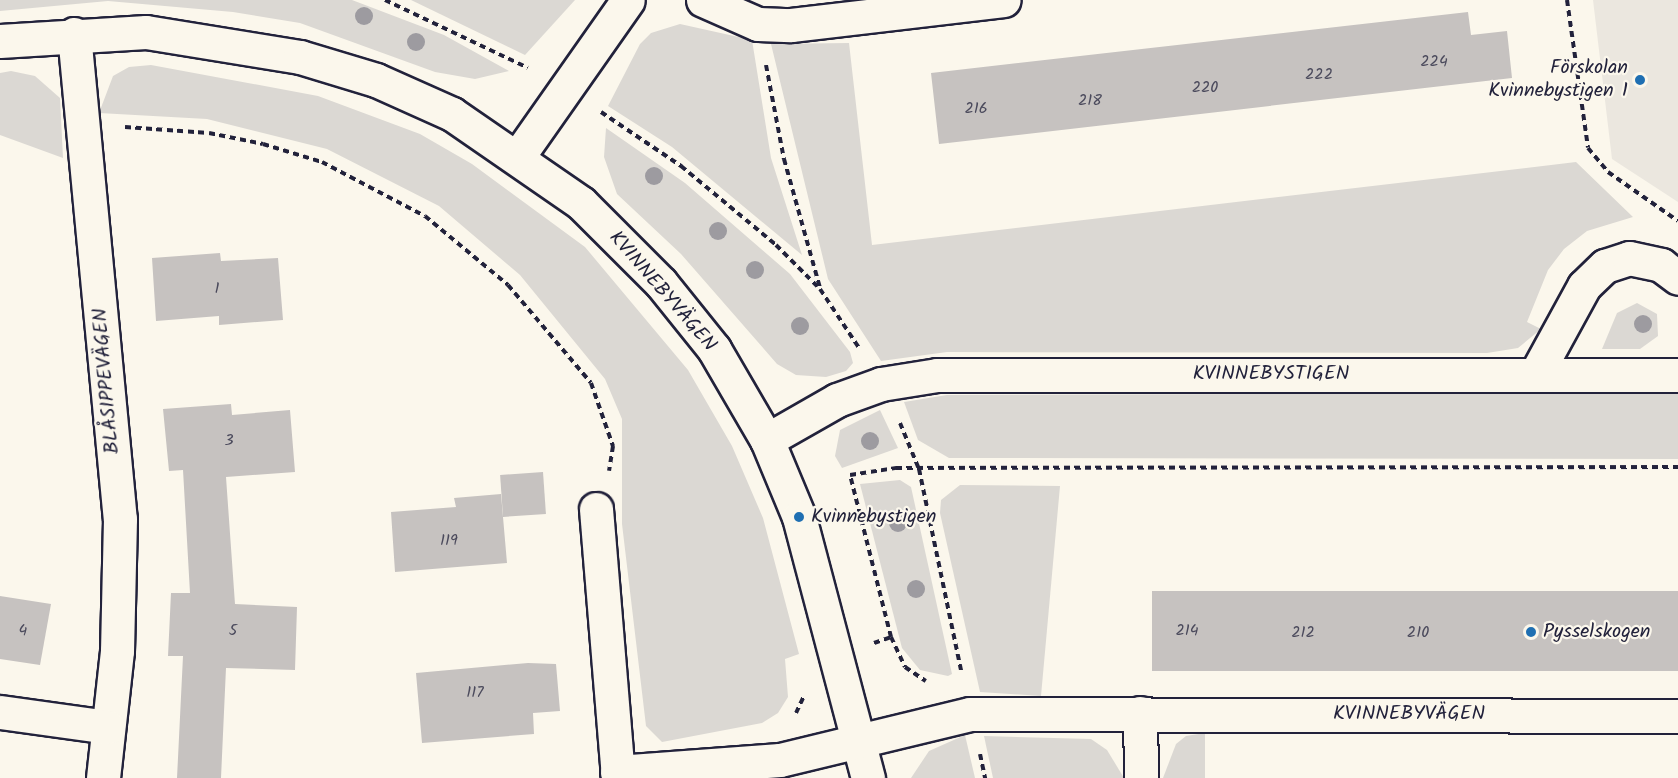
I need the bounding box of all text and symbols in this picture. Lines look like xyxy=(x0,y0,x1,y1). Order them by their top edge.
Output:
house number: 224 xyxy=(1420,52,1448,72)
place label: Förskolan Kvinnebystigen 1 xyxy=(1488,56,1628,103)
house number: 222 xyxy=(1305,65,1333,85)
marker: Förskolan Kvinnebystigen 1 xyxy=(1633,73,1647,87)
house number: 220 xyxy=(1192,78,1218,98)
house number: 218 xyxy=(1078,91,1102,111)
house number: 216 xyxy=(964,99,988,119)
street label: KVINNEBYVÄGEN xyxy=(603,227,721,357)
house number: 1 xyxy=(214,279,220,299)
street label: BLÅSIPPEVÄGEN xyxy=(89,307,125,455)
street label: KVINNEBYSTIGEN xyxy=(1193,362,1349,386)
house number: 3 xyxy=(224,431,234,451)
place label: Kvinnebystigen xyxy=(811,505,936,529)
marker: Kvinnebystigen xyxy=(792,510,806,524)
house number: 119 xyxy=(440,531,458,551)
place label: Pysselskogen xyxy=(1543,620,1650,644)
house number: 4 xyxy=(19,621,27,641)
house number: 5 xyxy=(229,621,237,641)
house number: 214 xyxy=(1175,621,1199,641)
house number: 212 xyxy=(1291,623,1315,643)
house number: 210 xyxy=(1407,623,1429,643)
marker: Pysselskogen xyxy=(1524,625,1538,639)
house number: 117 xyxy=(466,683,484,703)
street label: KVINNEBYVÄGEN xyxy=(1333,702,1485,726)

